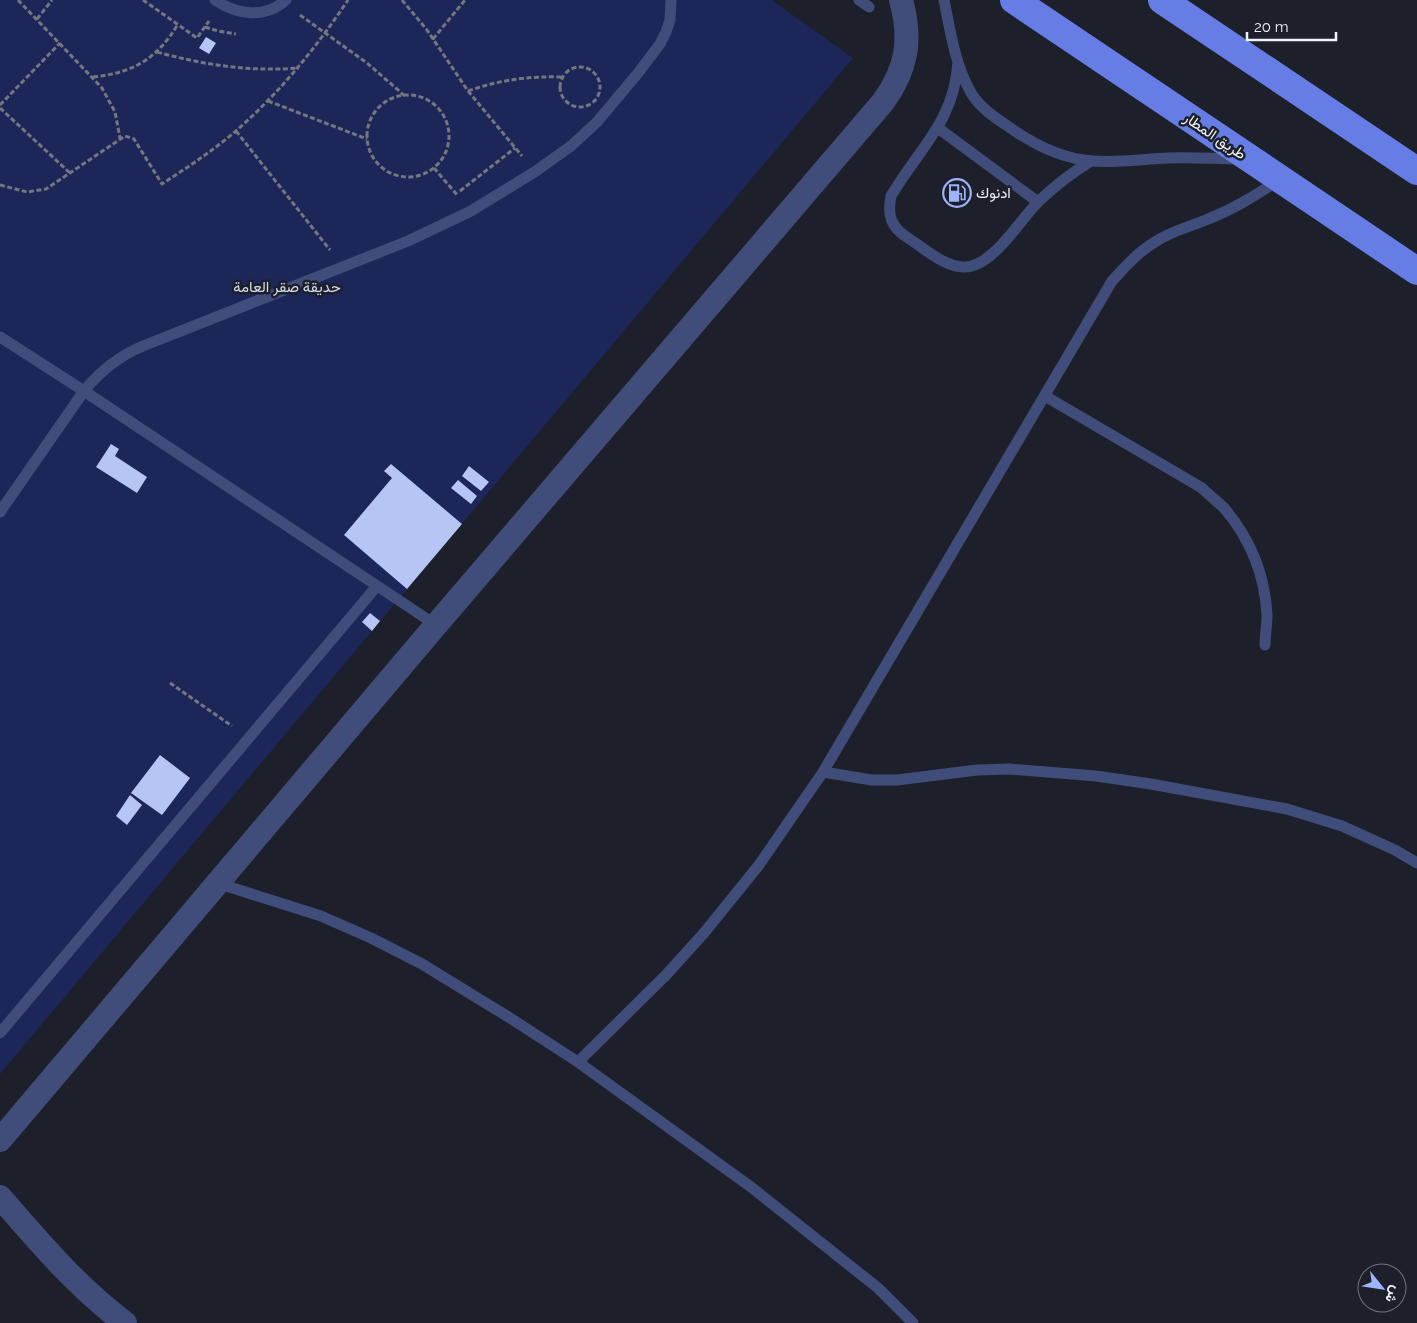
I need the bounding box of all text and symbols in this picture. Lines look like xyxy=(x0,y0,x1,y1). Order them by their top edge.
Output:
scale bar xyxy=(1247,10,1336,42)
text: 20 m xyxy=(1254,18,1289,36)
street label: طريق المطار xyxy=(1179,108,1250,164)
fuel station icon: ادنوك xyxy=(942,178,972,208)
place label: ادنوك xyxy=(976,184,1011,202)
park label: حديقة صقر العامة xyxy=(233,278,341,296)
north arrow xyxy=(1357,1263,1407,1313)
text: ش xyxy=(1381,1283,1404,1306)

